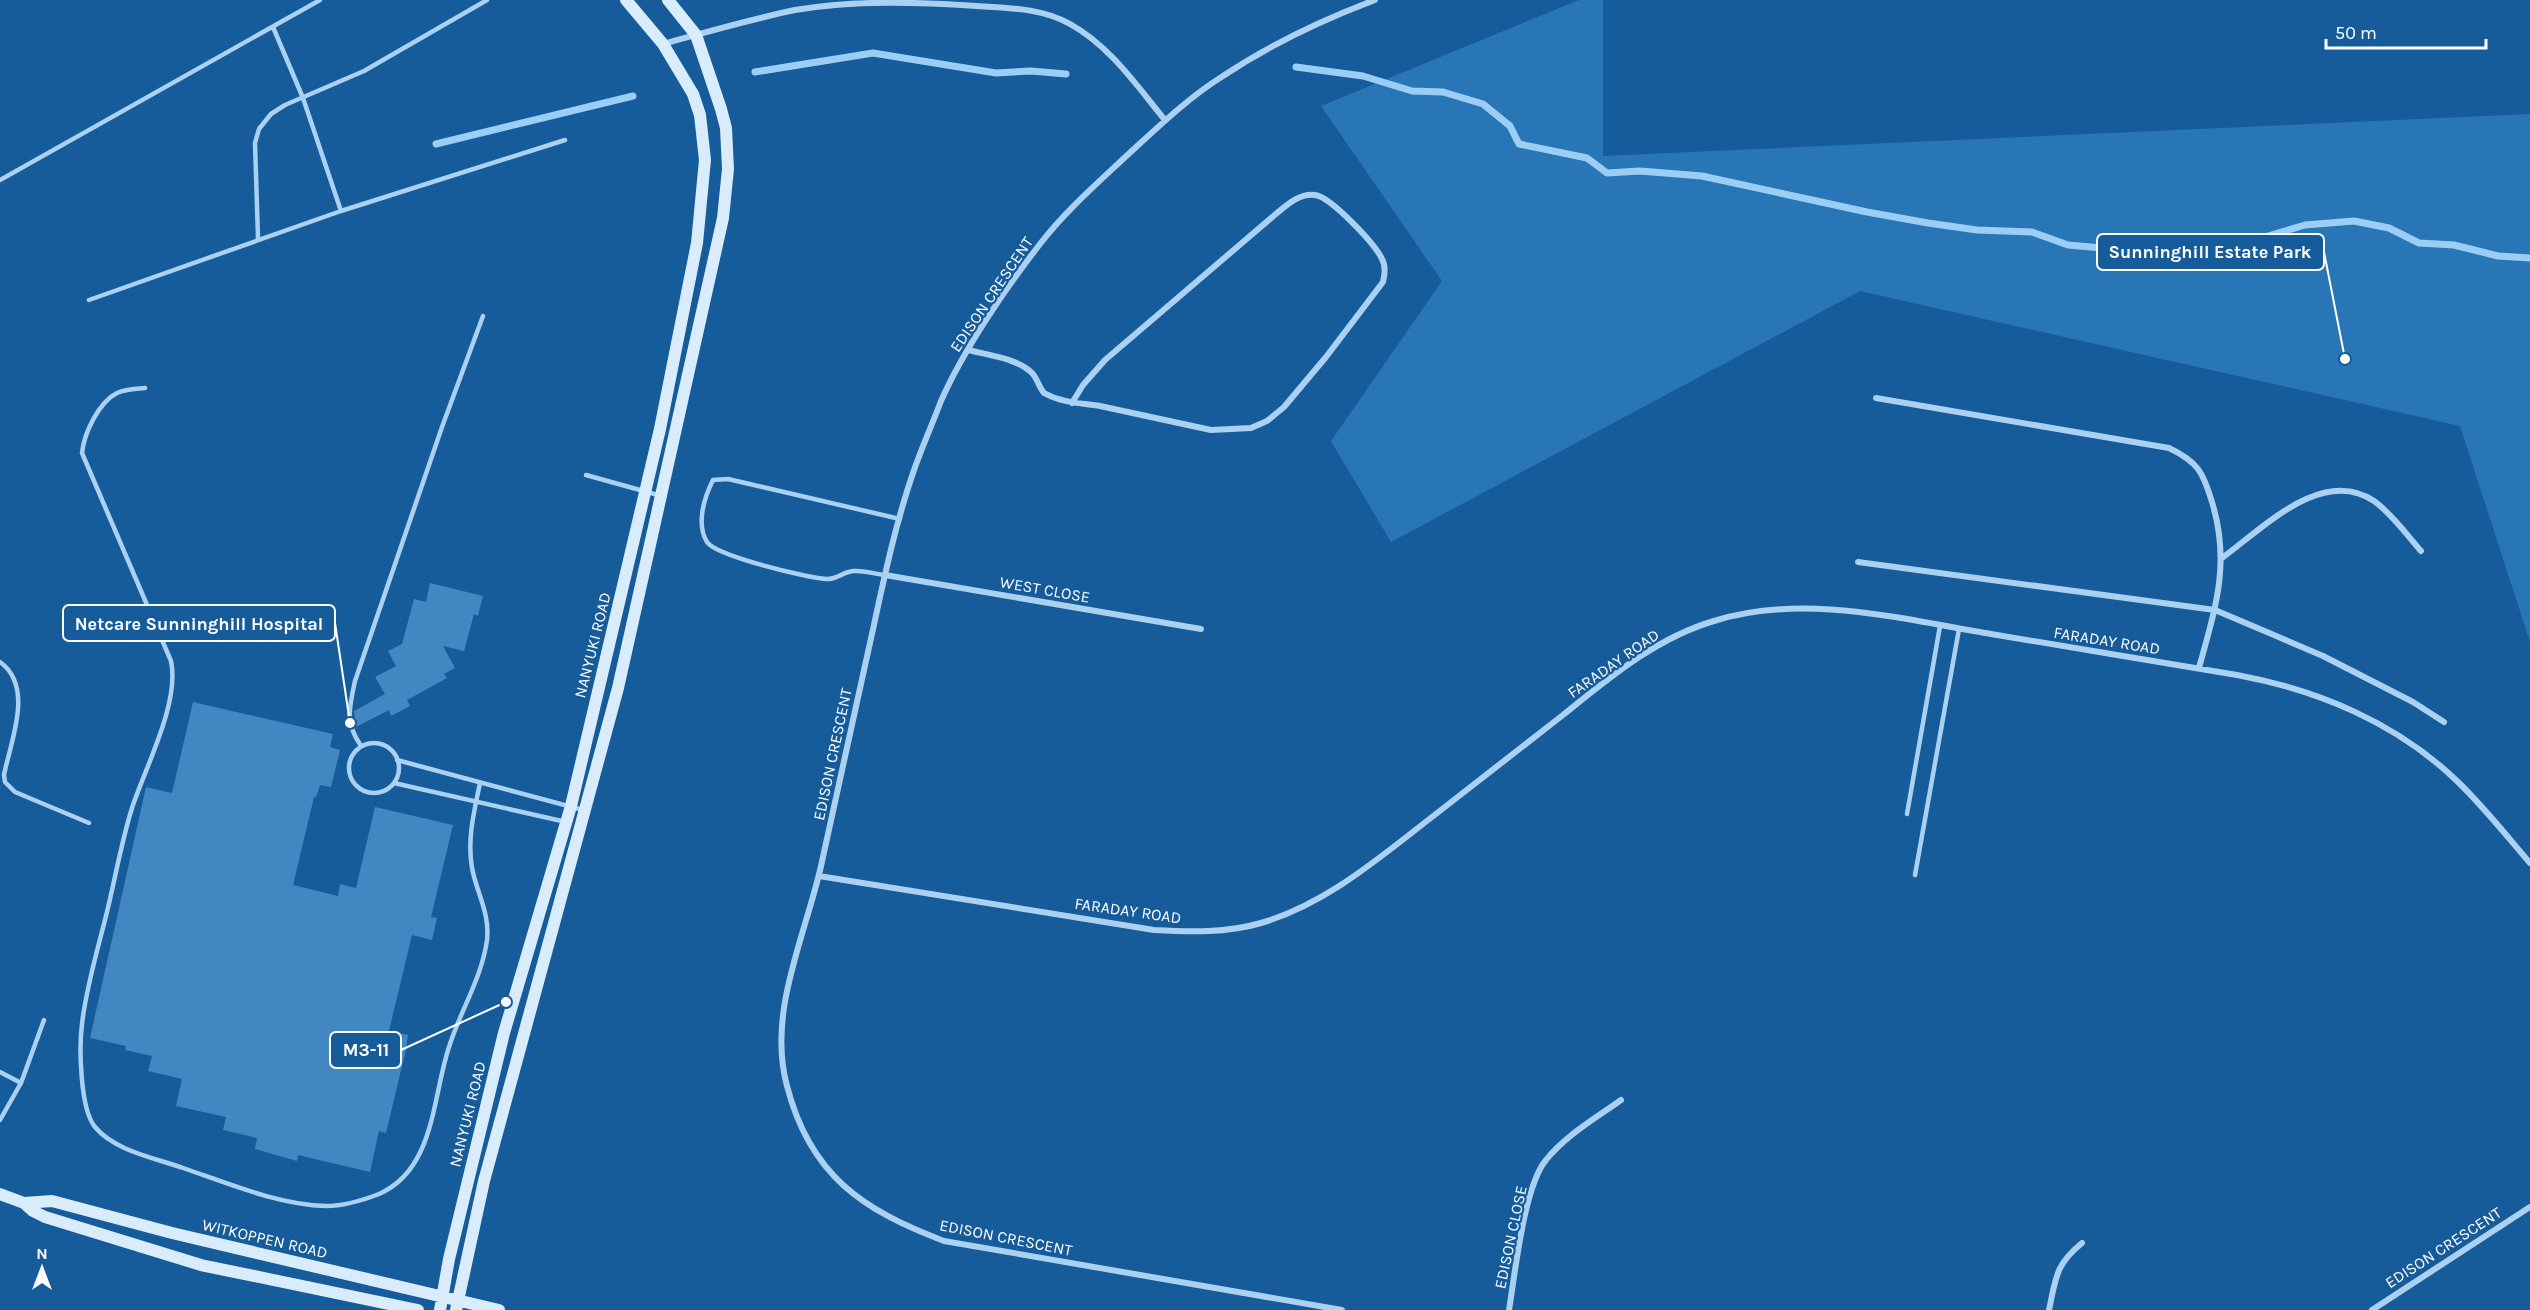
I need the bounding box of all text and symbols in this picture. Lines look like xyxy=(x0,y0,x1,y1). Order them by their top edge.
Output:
scale bar xyxy=(2326,12,2486,50)
text: 50 m xyxy=(2335,22,2377,44)
street label: EDISON CRESCENT xyxy=(946,233,1037,355)
callout: Sunninghill Estate Park xyxy=(2097,234,2324,270)
text: Sunninghill Estate Park xyxy=(2109,241,2312,263)
street label: WEST CLOSE xyxy=(998,572,1091,607)
street label: NANYUKI ROAD xyxy=(570,590,615,700)
callout: Netcare Sunninghill Hospital xyxy=(63,605,335,641)
text: Netcare Sunninghill Hospital xyxy=(75,613,323,635)
street label: FARADAY ROAD xyxy=(2052,623,2161,658)
street label: FARADAY ROAD xyxy=(1564,625,1663,702)
street label: EDISON CRESCENT xyxy=(809,686,856,822)
street label: FARADAY ROAD xyxy=(1073,894,1182,927)
callout: M3-11 xyxy=(330,1032,401,1068)
text: M3-11 xyxy=(343,1039,389,1061)
street label: NANYUKI ROAD xyxy=(445,1059,490,1169)
street label: EDISON CLOSE xyxy=(1490,1184,1531,1290)
street label: EDISON CRESCENT xyxy=(2382,1203,2505,1292)
street label: WITKOPPEN ROAD xyxy=(200,1215,329,1262)
street label: EDISON CRESCENT xyxy=(938,1215,1074,1260)
north arrow xyxy=(12,1238,72,1298)
text: N xyxy=(36,1244,48,1263)

